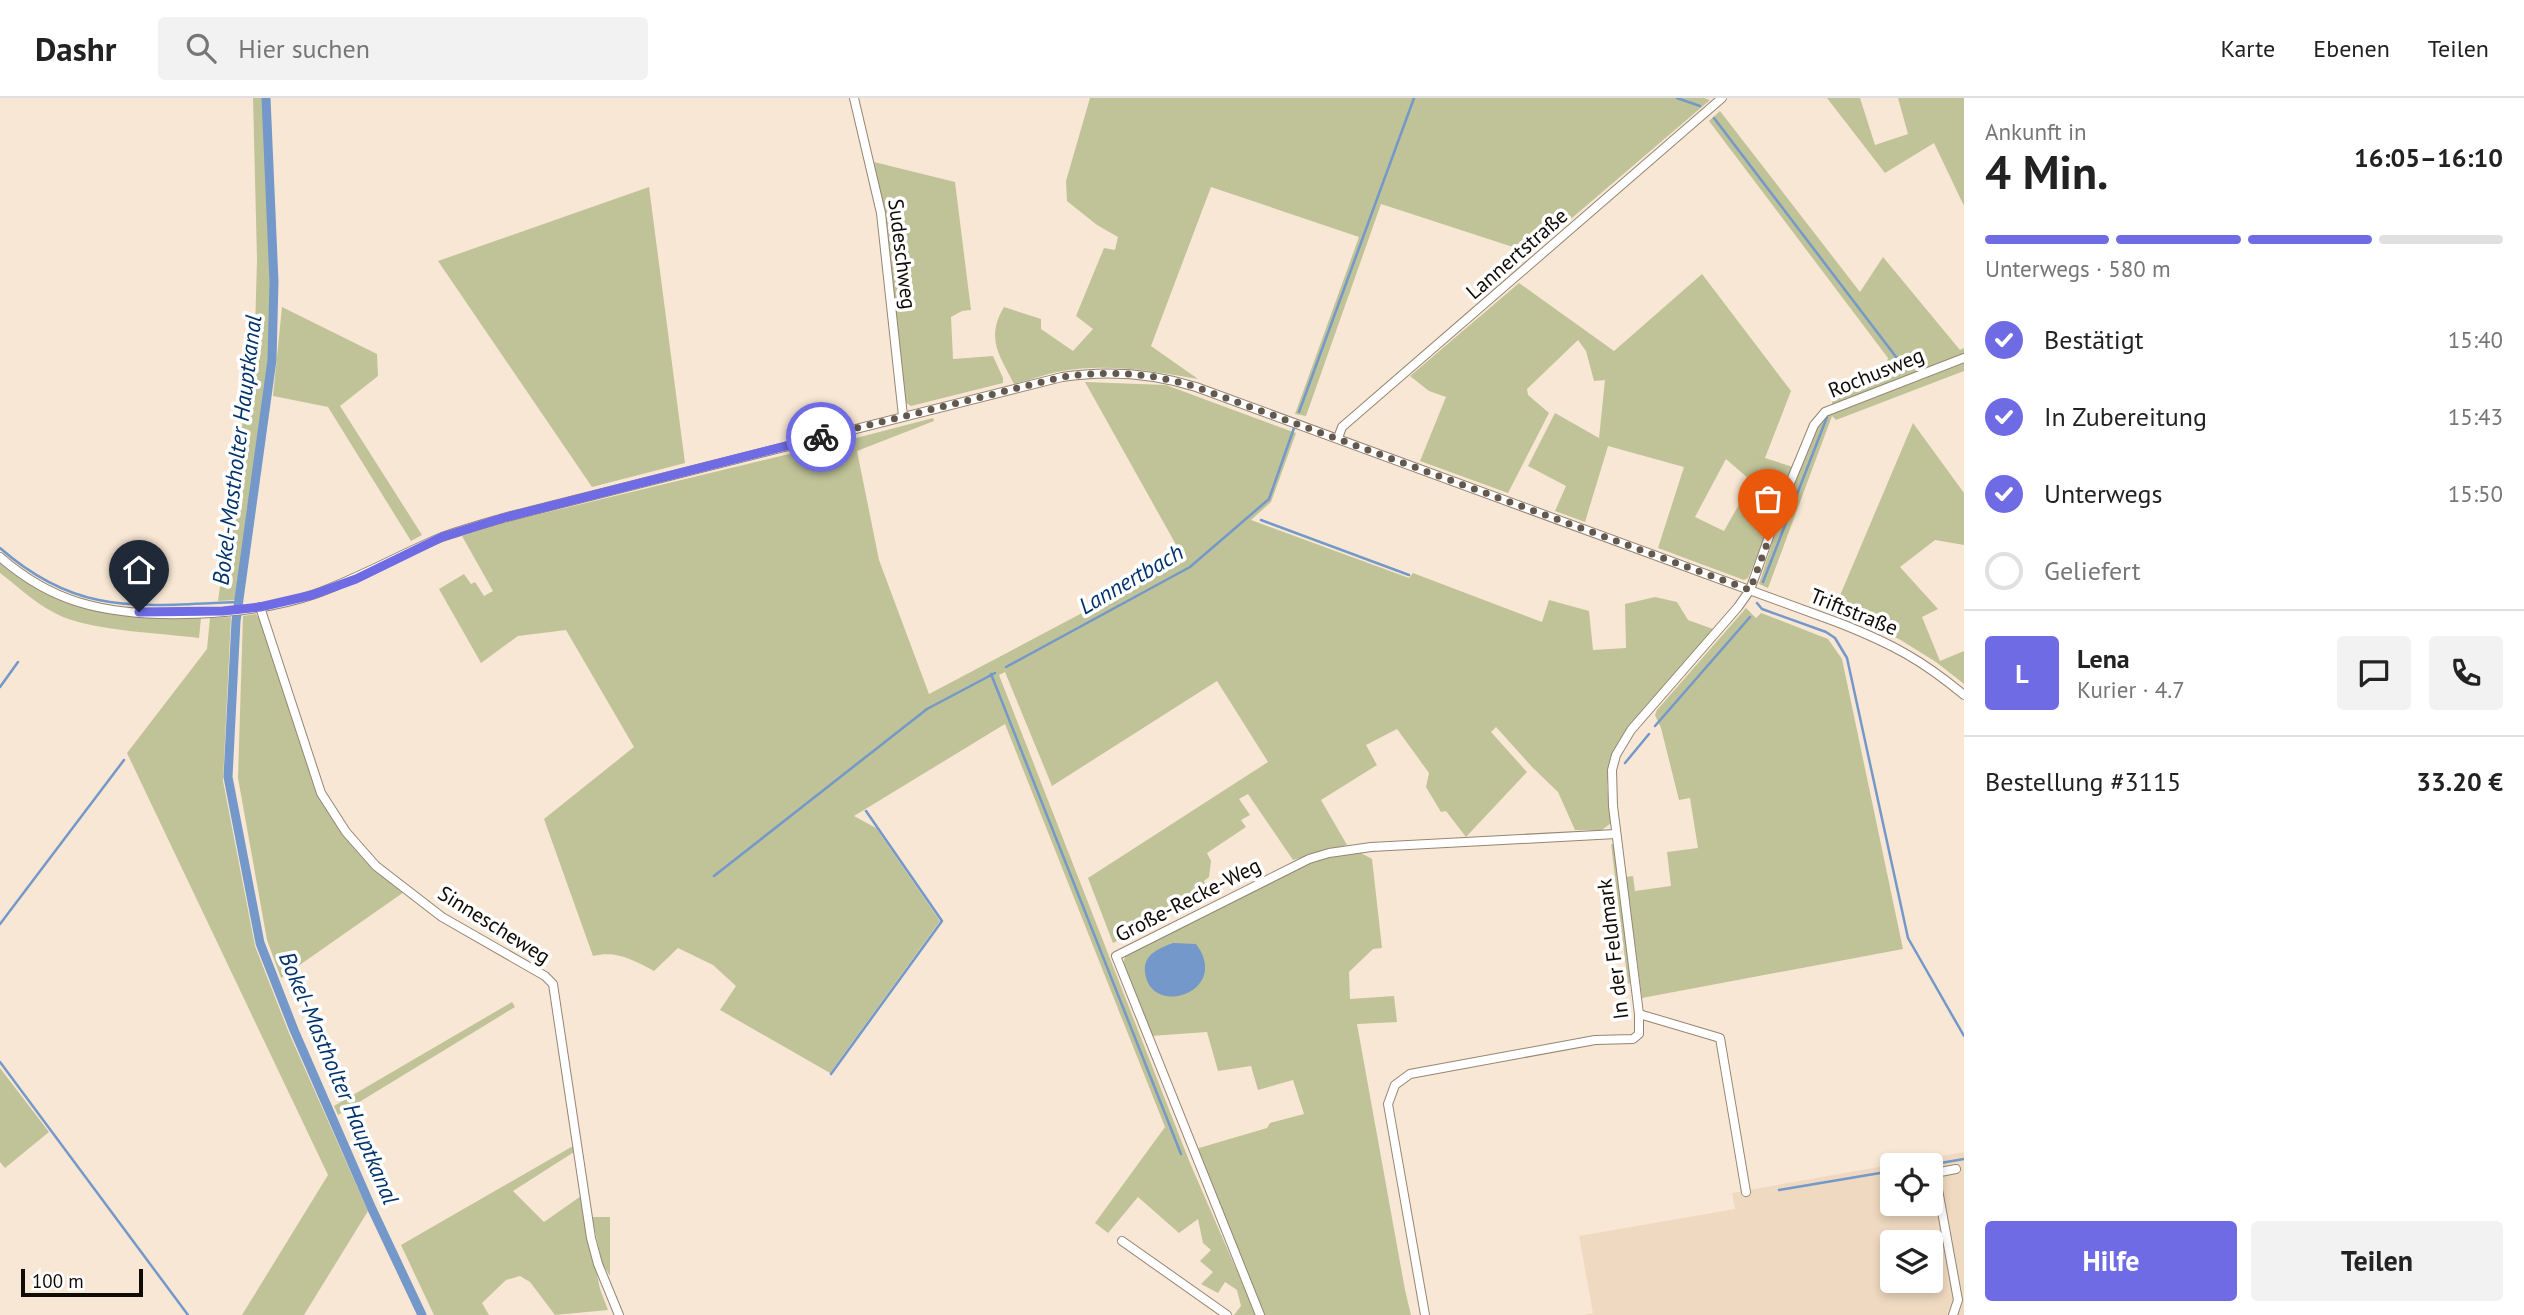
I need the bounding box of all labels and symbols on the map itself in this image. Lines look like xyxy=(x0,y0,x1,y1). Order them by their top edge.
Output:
street label: Sudeschweg xyxy=(882,197,923,311)
street label: Lannertstraße xyxy=(1460,202,1573,305)
water label: Bokel-Mastholter Hauptkanal xyxy=(206,313,267,587)
street label: Rochusweg xyxy=(1824,341,1928,404)
courier xyxy=(786,402,856,472)
pin xyxy=(1738,469,1798,541)
water label: Lannertbach xyxy=(1073,537,1188,620)
pin xyxy=(109,540,169,612)
street label: Triftstraße xyxy=(1806,582,1902,641)
street label: Große-Recke-Weg xyxy=(1111,851,1265,948)
street label: In der Feldmark xyxy=(1590,877,1635,1021)
street label: Sinnescheweg xyxy=(433,879,556,970)
water label: Bokel-Mastholter Hauptkanal xyxy=(273,947,406,1209)
scale bar xyxy=(21,1266,144,1298)

